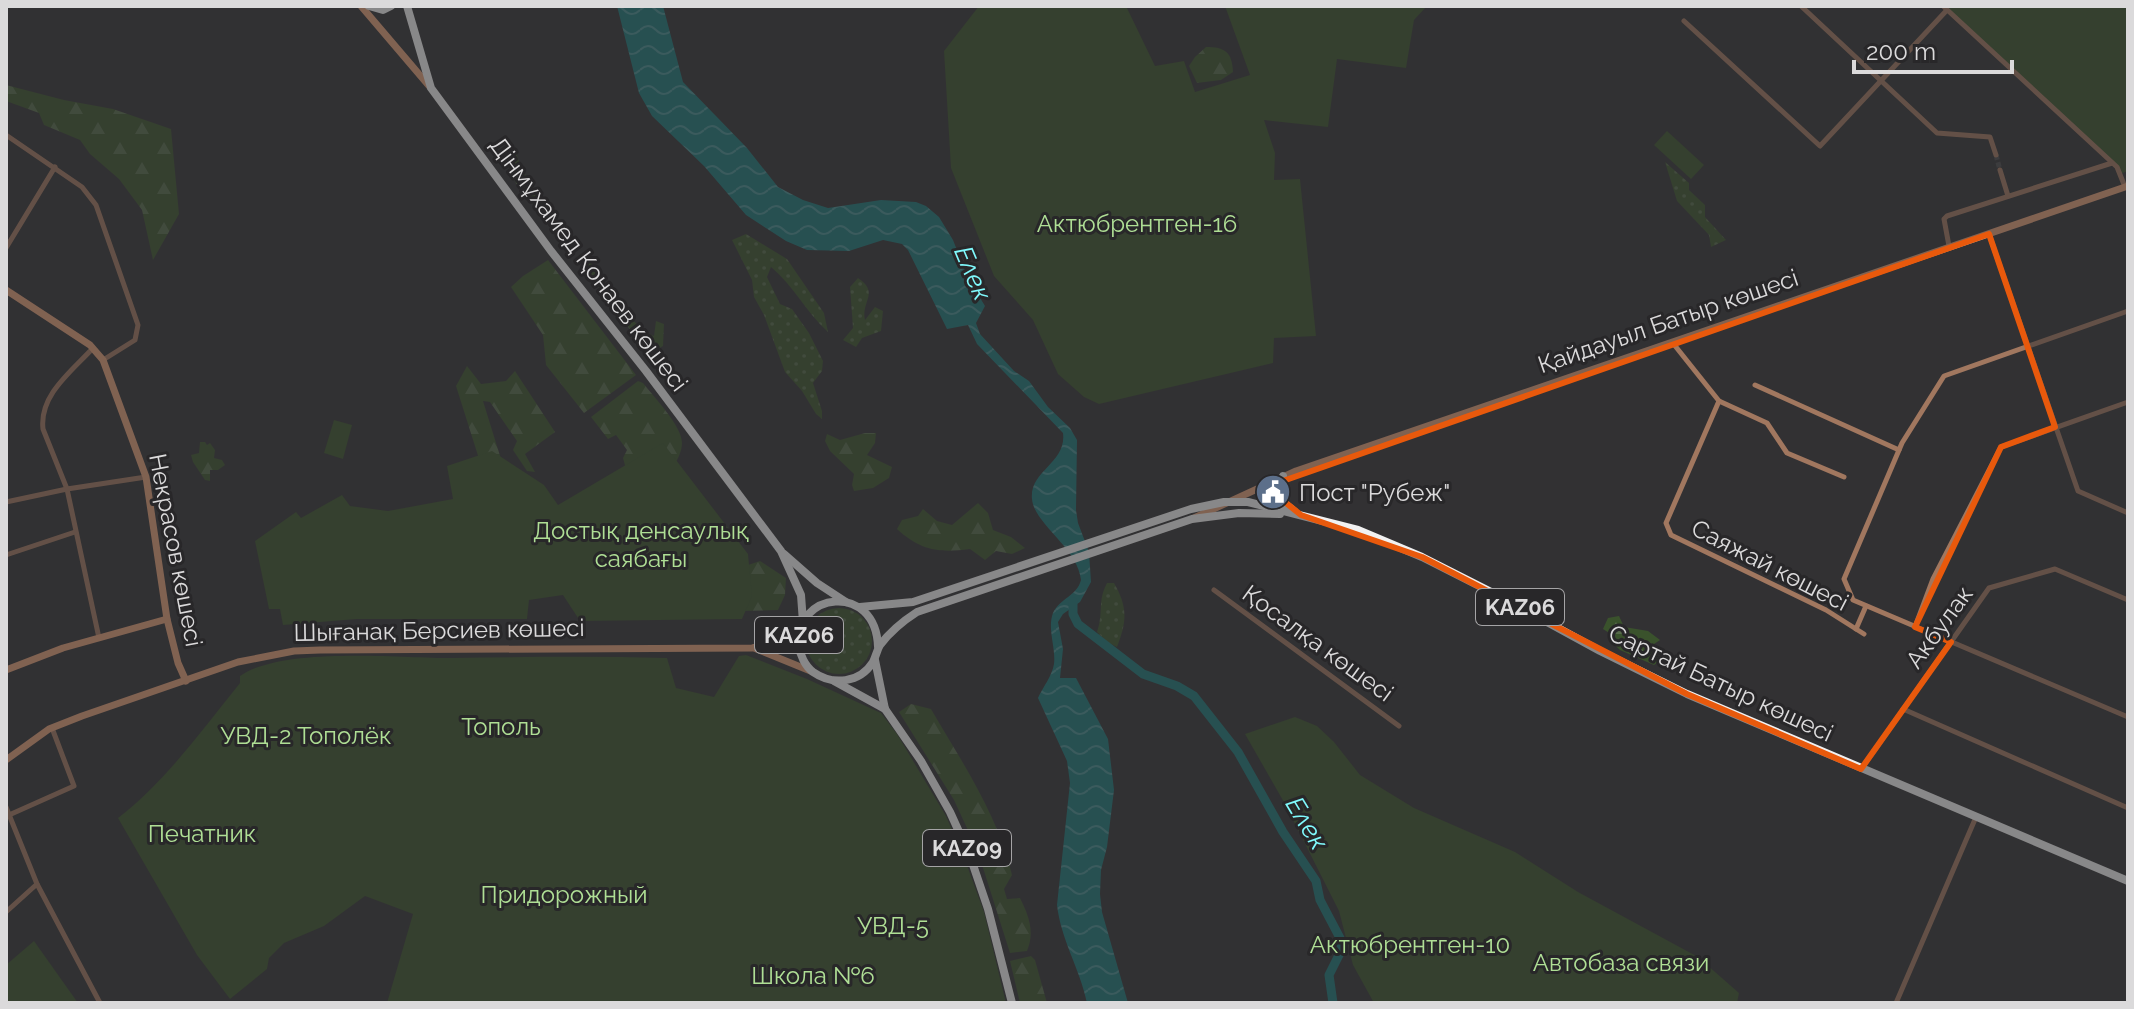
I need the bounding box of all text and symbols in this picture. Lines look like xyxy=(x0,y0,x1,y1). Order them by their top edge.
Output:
scale bar xyxy=(1854,24,2012,74)
text: 200 m xyxy=(1866,37,1936,66)
street label: Дінмұхамед Қонаев көшесі xyxy=(484,131,694,397)
park label: Актюбрентген-16 xyxy=(1037,209,1237,238)
water label: Елек xyxy=(948,241,998,305)
street label: Қайдауыл Батыр көшесі xyxy=(1534,263,1802,379)
street label: Некрасов көшесі xyxy=(143,451,209,649)
public building icon: Пост "Рубеж" xyxy=(1254,473,1292,511)
place label: Пост "Рубеж" xyxy=(1299,478,1450,507)
street label: Саяжай көшесі xyxy=(1687,513,1853,617)
park label: Достық денсаулық саябағы xyxy=(533,516,749,573)
street label: Қосалқа көшесі xyxy=(1237,579,1399,707)
street label: Акбулак xyxy=(1899,580,1979,674)
road number: KАZ06 xyxy=(1476,589,1564,625)
street label: Шығанақ Берсиев көшесі xyxy=(293,613,585,647)
road number: KАZ06 xyxy=(755,617,843,653)
street label: Сартай Батыр көшесі xyxy=(1604,618,1838,748)
park label: Тополь xyxy=(461,712,541,741)
park label: УВД-2 Тополёк xyxy=(221,721,391,750)
water label: Елек xyxy=(1280,791,1334,855)
park label: Печатник xyxy=(148,819,256,848)
road number: KAZ09 xyxy=(923,830,1011,866)
park label: Придорожный xyxy=(481,880,647,909)
park label: УВД-5 xyxy=(857,911,929,940)
park label: Актюбрентген-10 xyxy=(1310,930,1510,959)
park label: Автобаза связи xyxy=(1533,948,1709,977)
park label: Школа №6 xyxy=(751,961,875,990)

